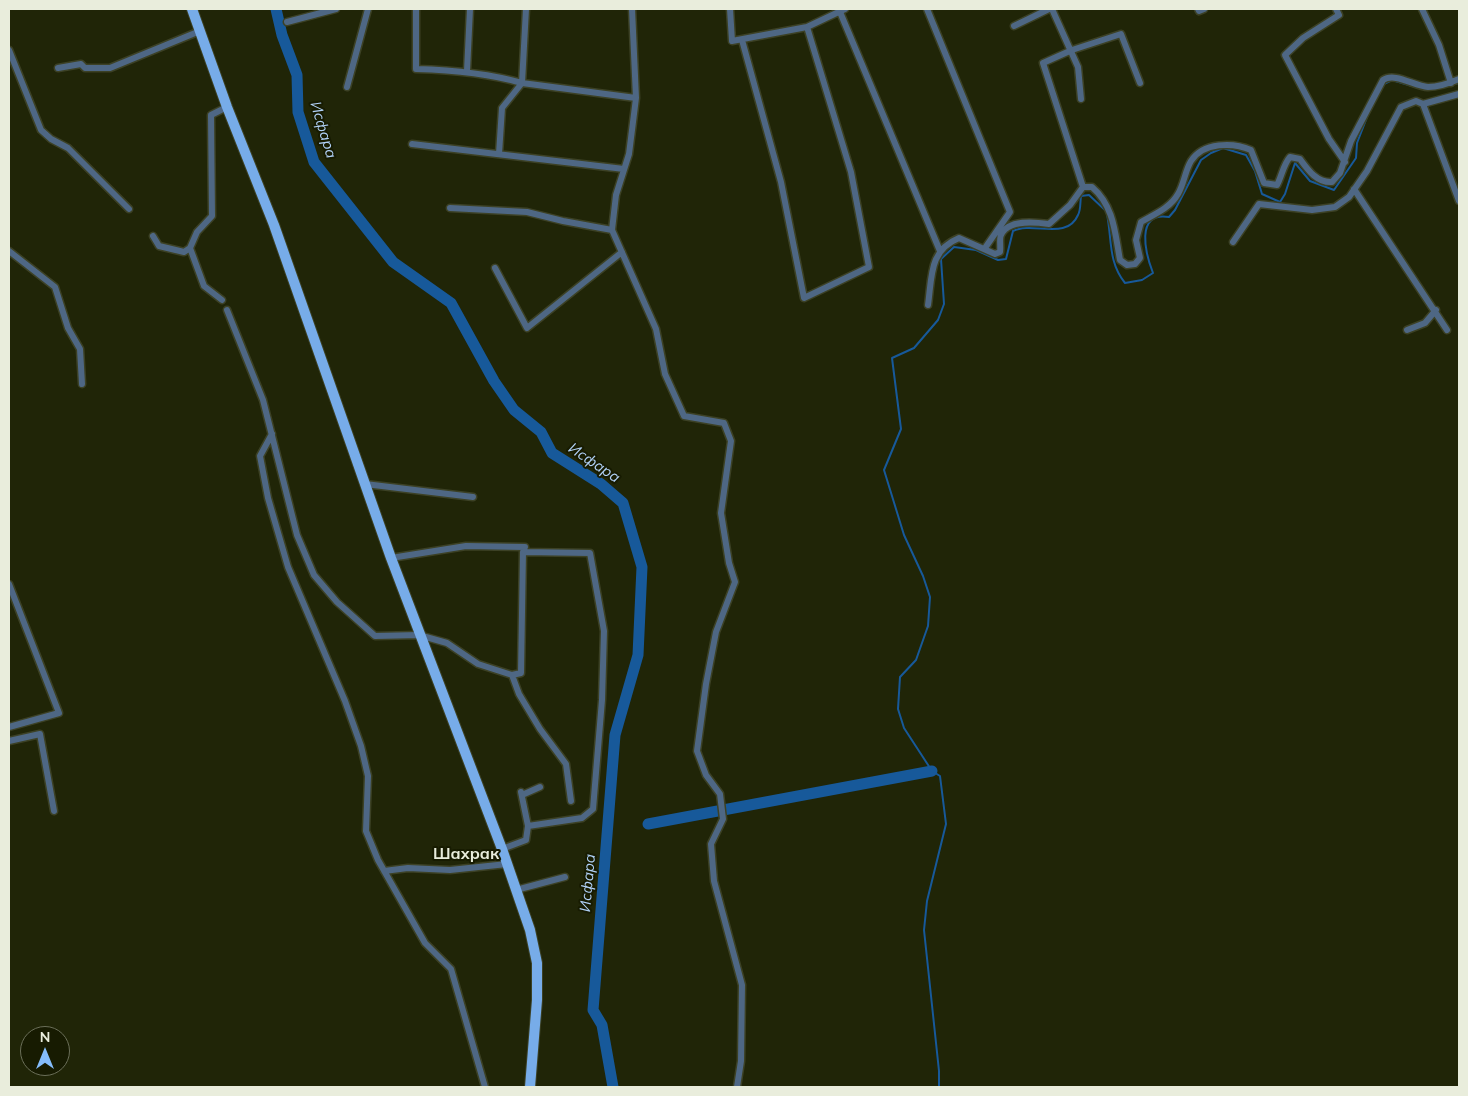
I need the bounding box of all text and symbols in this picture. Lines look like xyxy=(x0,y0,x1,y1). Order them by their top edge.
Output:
water label: Исфара xyxy=(306,99,340,161)
water label: Исфара xyxy=(565,439,623,487)
district label: Шахрак xyxy=(433,844,499,864)
water label: Исфара xyxy=(576,853,600,913)
north arrow xyxy=(20,1026,70,1076)
text: N xyxy=(40,1028,50,1046)

